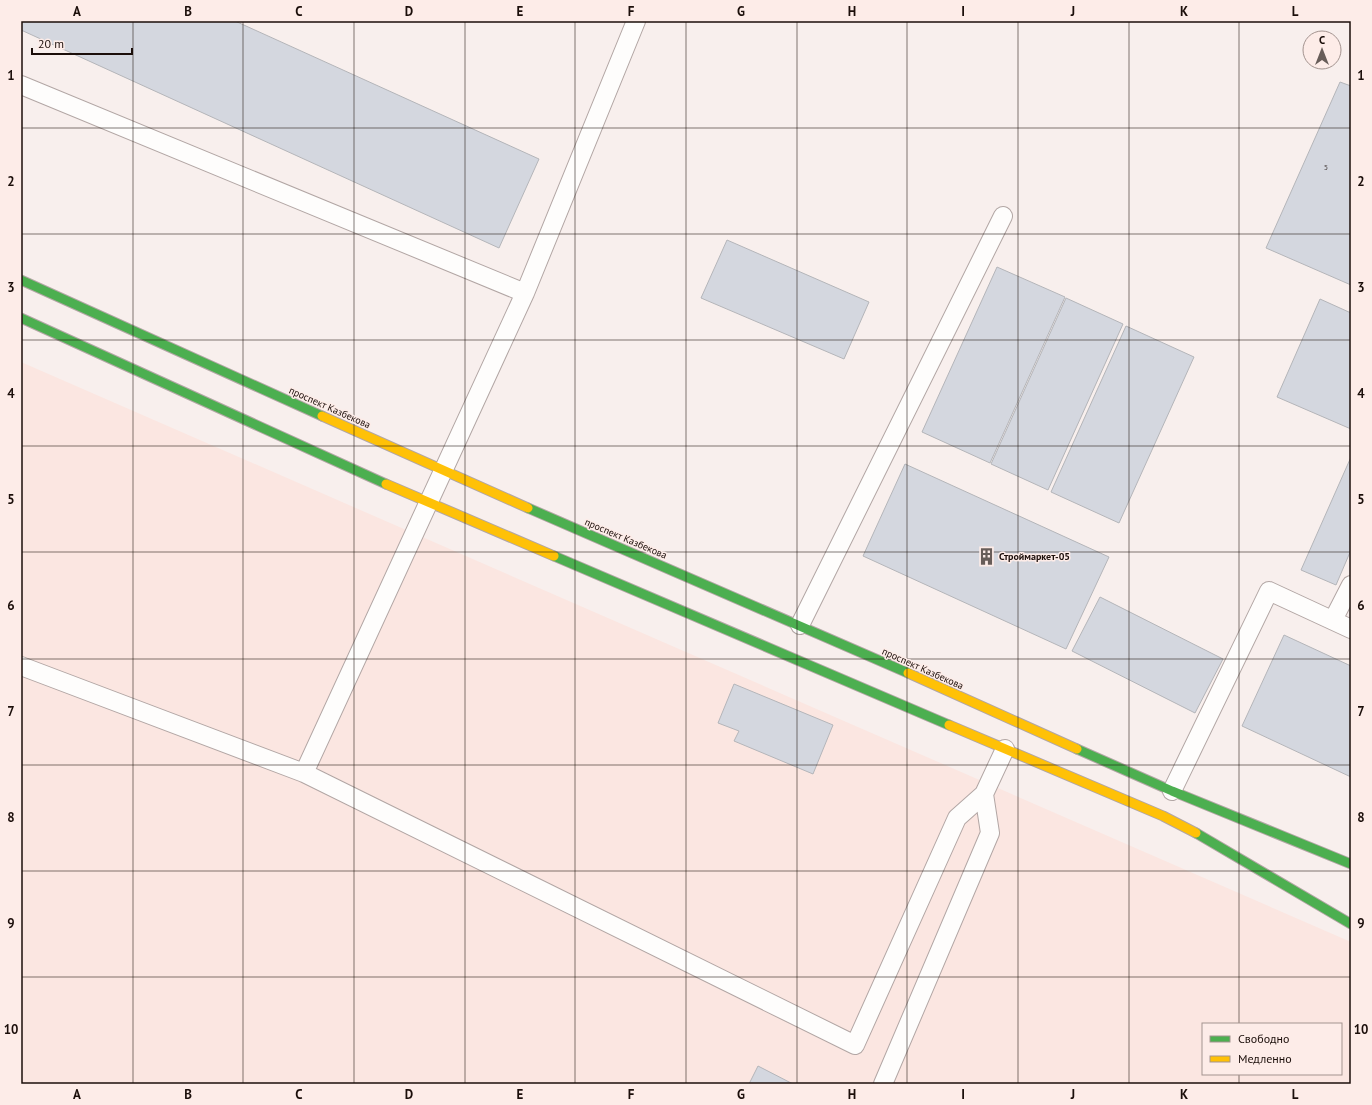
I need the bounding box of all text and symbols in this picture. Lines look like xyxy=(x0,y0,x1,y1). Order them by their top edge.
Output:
text: A xyxy=(73,3,81,20)
text: B xyxy=(184,3,192,20)
text: C xyxy=(295,3,303,20)
text: D xyxy=(405,3,413,20)
text: E xyxy=(517,3,524,20)
text: F xyxy=(628,3,635,20)
text: G xyxy=(737,3,745,20)
text: H xyxy=(848,3,856,20)
text: I xyxy=(961,3,965,20)
text: J xyxy=(1070,3,1075,20)
text: K xyxy=(1180,3,1188,20)
text: L xyxy=(1292,3,1299,20)
scale bar xyxy=(32,30,132,56)
north arrow xyxy=(1302,30,1342,70)
text: С xyxy=(1319,33,1325,47)
text: 20 m xyxy=(38,36,64,51)
text: 1 xyxy=(7,67,15,84)
text: 1 xyxy=(1357,67,1365,84)
house number: 5 xyxy=(1324,162,1328,172)
text: 2 xyxy=(7,173,15,190)
text: 2 xyxy=(1357,173,1365,190)
text: 3 xyxy=(7,279,15,296)
text: 3 xyxy=(1357,279,1365,296)
street label: проспект Казбекова xyxy=(287,384,373,431)
text: 4 xyxy=(7,385,15,402)
text: 4 xyxy=(1357,385,1365,402)
text: 5 xyxy=(7,491,15,508)
text: 5 xyxy=(1357,491,1365,508)
street label: проспект Казбекова xyxy=(583,515,669,562)
building icon: Строймаркет-05 xyxy=(976,546,996,566)
place label: Строймаркет-05 xyxy=(999,550,1070,563)
text: 6 xyxy=(7,597,15,614)
text: 6 xyxy=(1357,597,1365,614)
street label: проспект Казбекова xyxy=(880,645,966,692)
text: 7 xyxy=(7,703,15,720)
text: 7 xyxy=(1357,703,1365,720)
text: 8 xyxy=(7,809,15,826)
text: 8 xyxy=(1357,809,1365,826)
text: 9 xyxy=(7,915,15,932)
text: 9 xyxy=(1357,915,1365,932)
text: 10 xyxy=(4,1021,18,1038)
text: 10 xyxy=(1354,1021,1368,1038)
legend xyxy=(1202,1023,1342,1075)
text: Свободно xyxy=(1238,1031,1289,1046)
text: Медленно xyxy=(1238,1051,1292,1066)
text: A xyxy=(73,1086,81,1103)
text: B xyxy=(184,1086,192,1103)
text: C xyxy=(295,1086,303,1103)
text: D xyxy=(405,1086,413,1103)
text: E xyxy=(517,1086,524,1103)
text: F xyxy=(628,1086,635,1103)
text: G xyxy=(737,1086,745,1103)
text: H xyxy=(848,1086,856,1103)
text: I xyxy=(961,1086,965,1103)
text: J xyxy=(1070,1086,1075,1103)
text: K xyxy=(1180,1086,1188,1103)
text: L xyxy=(1292,1086,1299,1103)

